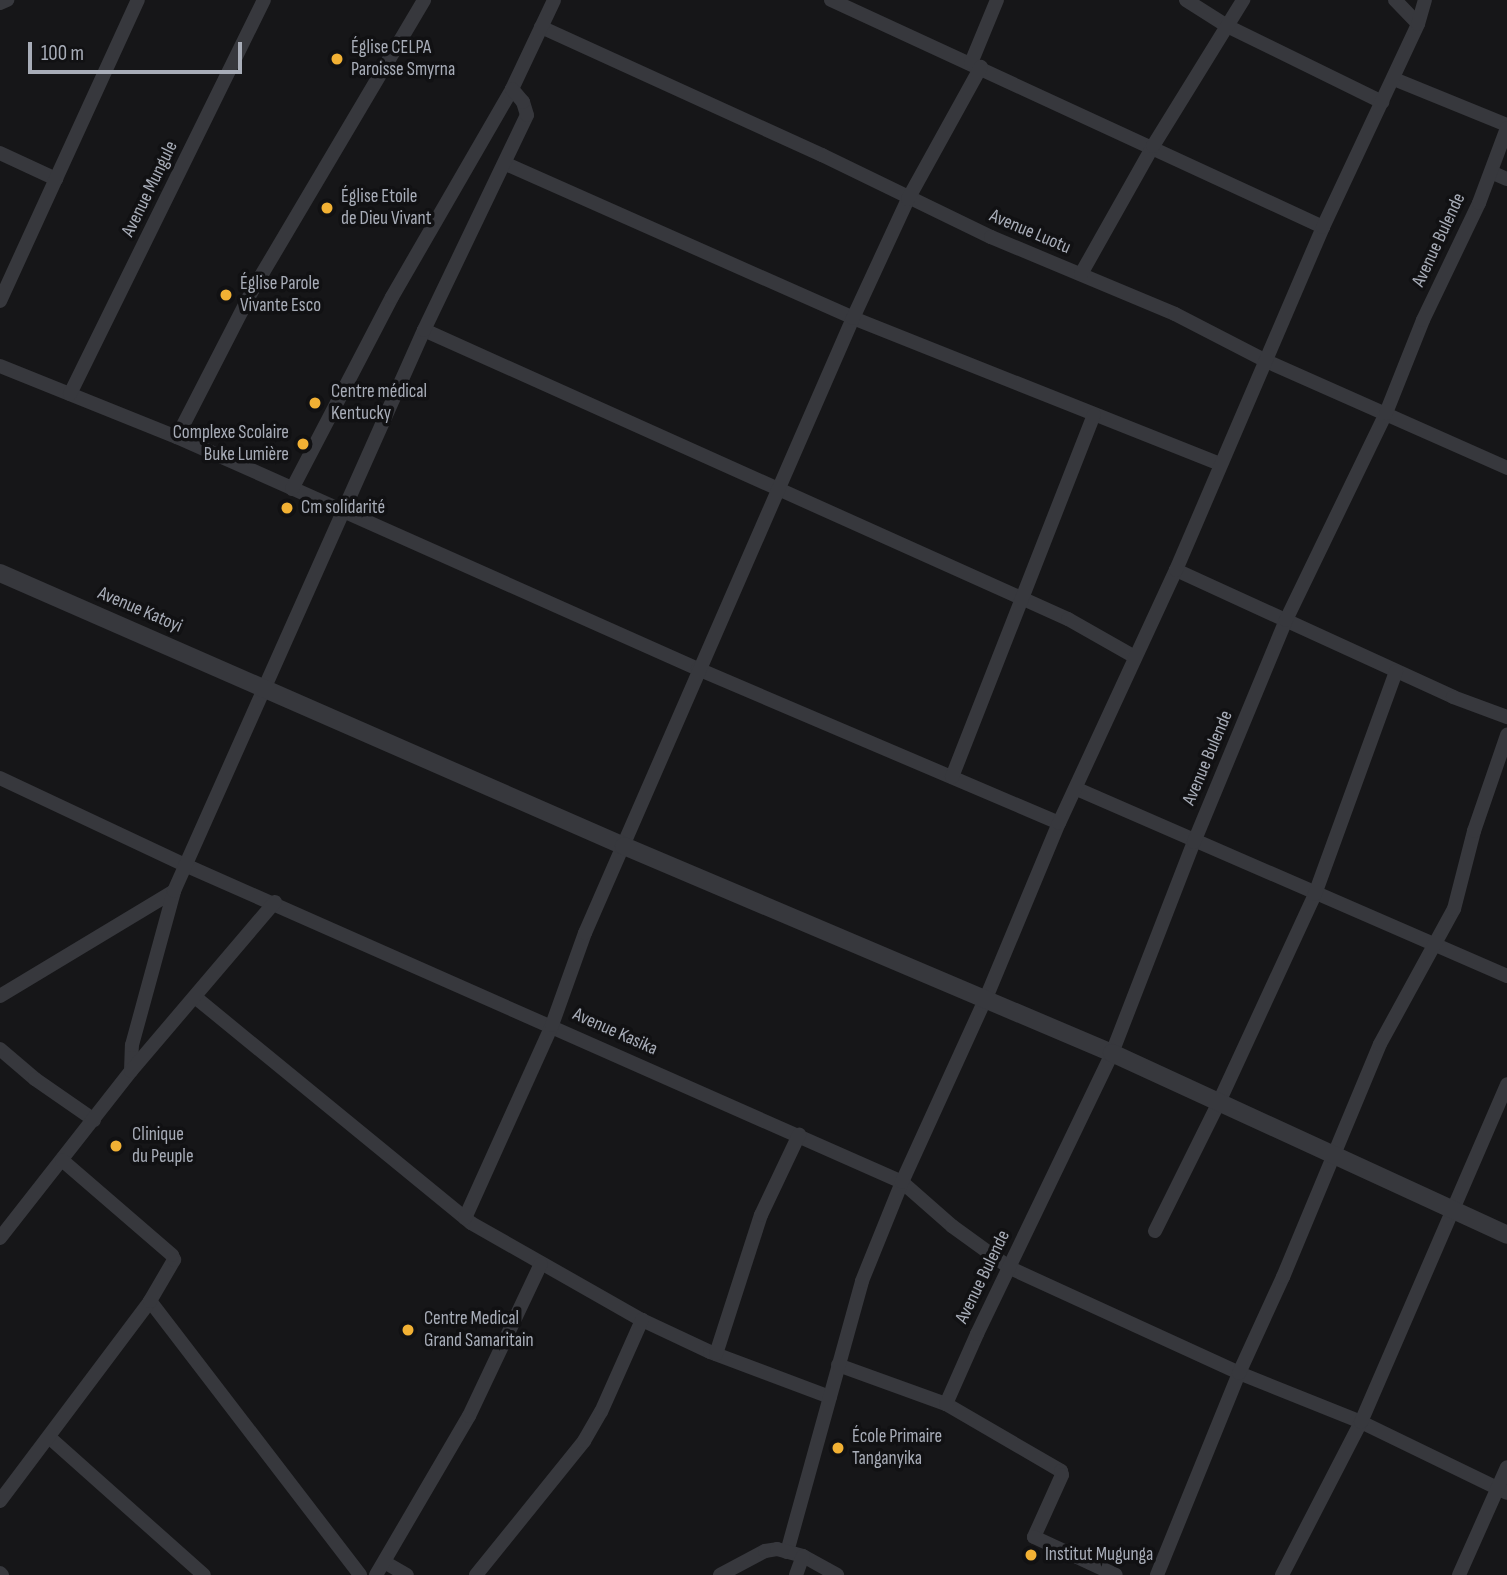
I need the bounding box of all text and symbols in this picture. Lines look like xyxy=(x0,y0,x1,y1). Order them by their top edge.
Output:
scale bar xyxy=(32,28,245,72)
place label: Église CELPA Paroisse Smyrna xyxy=(351,37,455,81)
text: 100 m xyxy=(41,41,84,66)
marker: Église CELPA Paroisse Smyrna xyxy=(329,51,345,67)
street label: Avenue Mungule xyxy=(117,137,183,241)
place label: Église Etoile de Dieu Vivant xyxy=(341,186,432,230)
street label: Avenue Bulende xyxy=(1407,190,1471,290)
marker: Église Etoile de Dieu Vivant xyxy=(319,200,335,216)
street label: Avenue Luotu xyxy=(986,205,1074,259)
place label: Église Parole Vivante Esco xyxy=(240,273,321,317)
marker: Église Parole Vivante Esco xyxy=(218,287,234,303)
place label: Centre médical Kentucky xyxy=(331,381,427,425)
marker: Centre médical Kentucky xyxy=(305,393,325,413)
place label: Complexe Scolaire Buke Lumière xyxy=(173,422,289,466)
marker: Complexe Scolaire Buke Lumière xyxy=(295,436,311,452)
place label: Cm solidarité xyxy=(301,497,385,519)
marker: Cm solidarité xyxy=(279,500,295,516)
street label: Avenue Katoyi xyxy=(94,582,186,638)
street label: Avenue Bulende xyxy=(1178,707,1238,809)
street label: Avenue Kasika xyxy=(569,1003,661,1061)
place label: Clinique du Peuple xyxy=(132,1124,194,1168)
marker: Clinique du Peuple xyxy=(106,1136,126,1156)
street label: Avenue Bulende xyxy=(951,1227,1015,1327)
place label: Centre Medical Grand Samaritain xyxy=(424,1308,534,1352)
marker: Centre Medical Grand Samaritain xyxy=(398,1320,418,1340)
place label: École Primaire Tanganyika xyxy=(852,1426,942,1470)
marker: École Primaire Tanganyika xyxy=(830,1440,846,1456)
place label: Institut Mugunga xyxy=(1045,1544,1153,1566)
marker: Institut Mugunga xyxy=(1023,1547,1039,1563)

